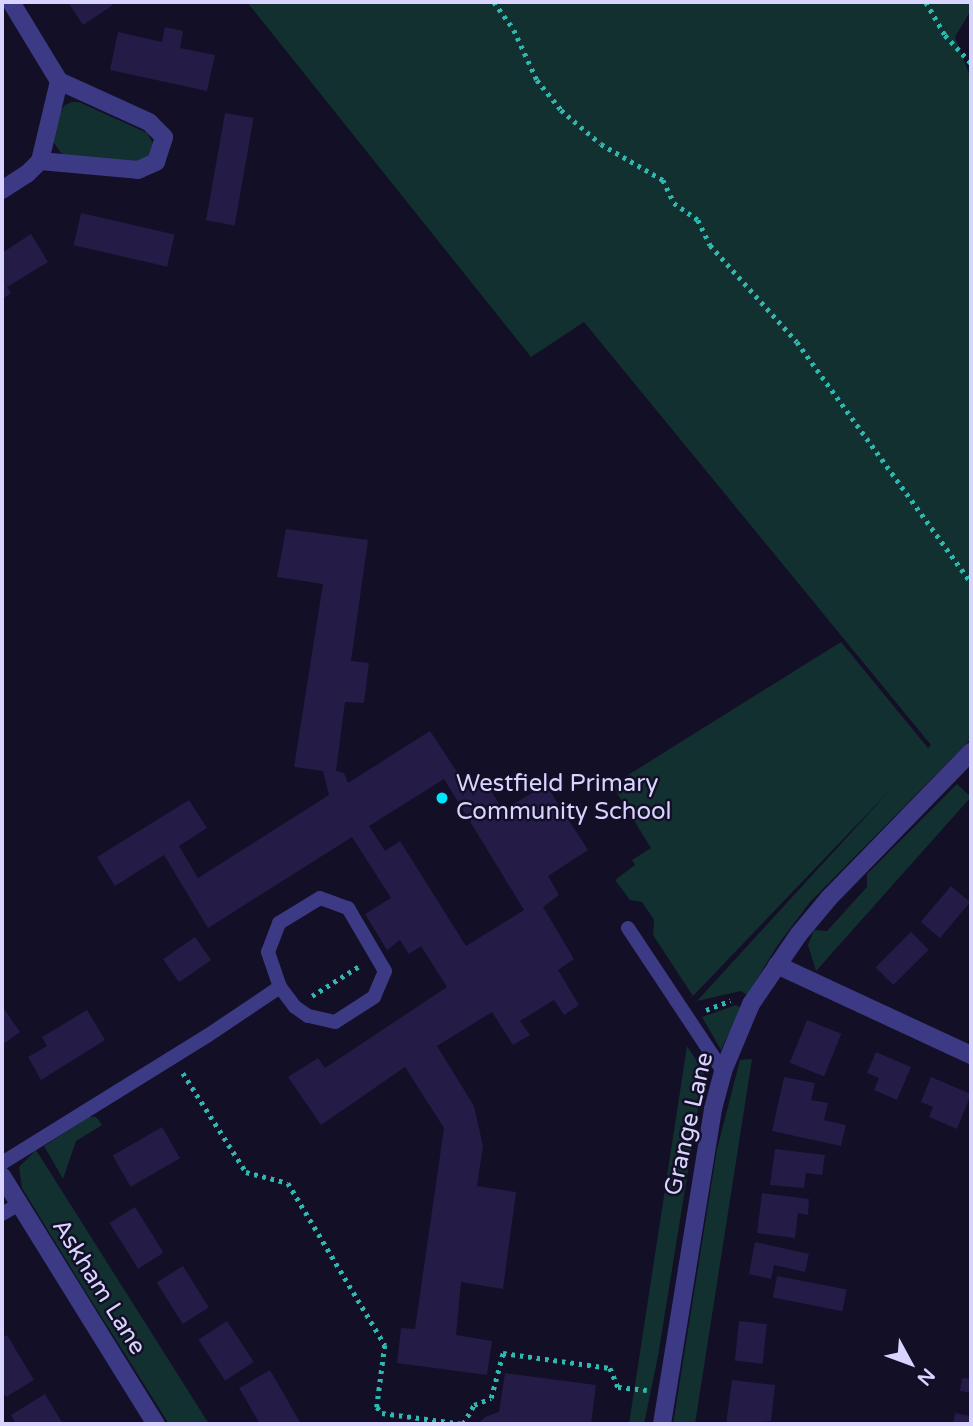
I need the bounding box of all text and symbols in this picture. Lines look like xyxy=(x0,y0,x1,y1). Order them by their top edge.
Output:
place label: Westfield Primary Community School xyxy=(456,770,672,826)
marker: Westfield Primary Community School xyxy=(434,790,450,806)
street label: Grange Lane xyxy=(659,1050,719,1198)
street label: Askham Lane xyxy=(46,1214,152,1360)
north arrow xyxy=(875,1328,945,1398)
text: N xyxy=(913,1364,939,1390)

